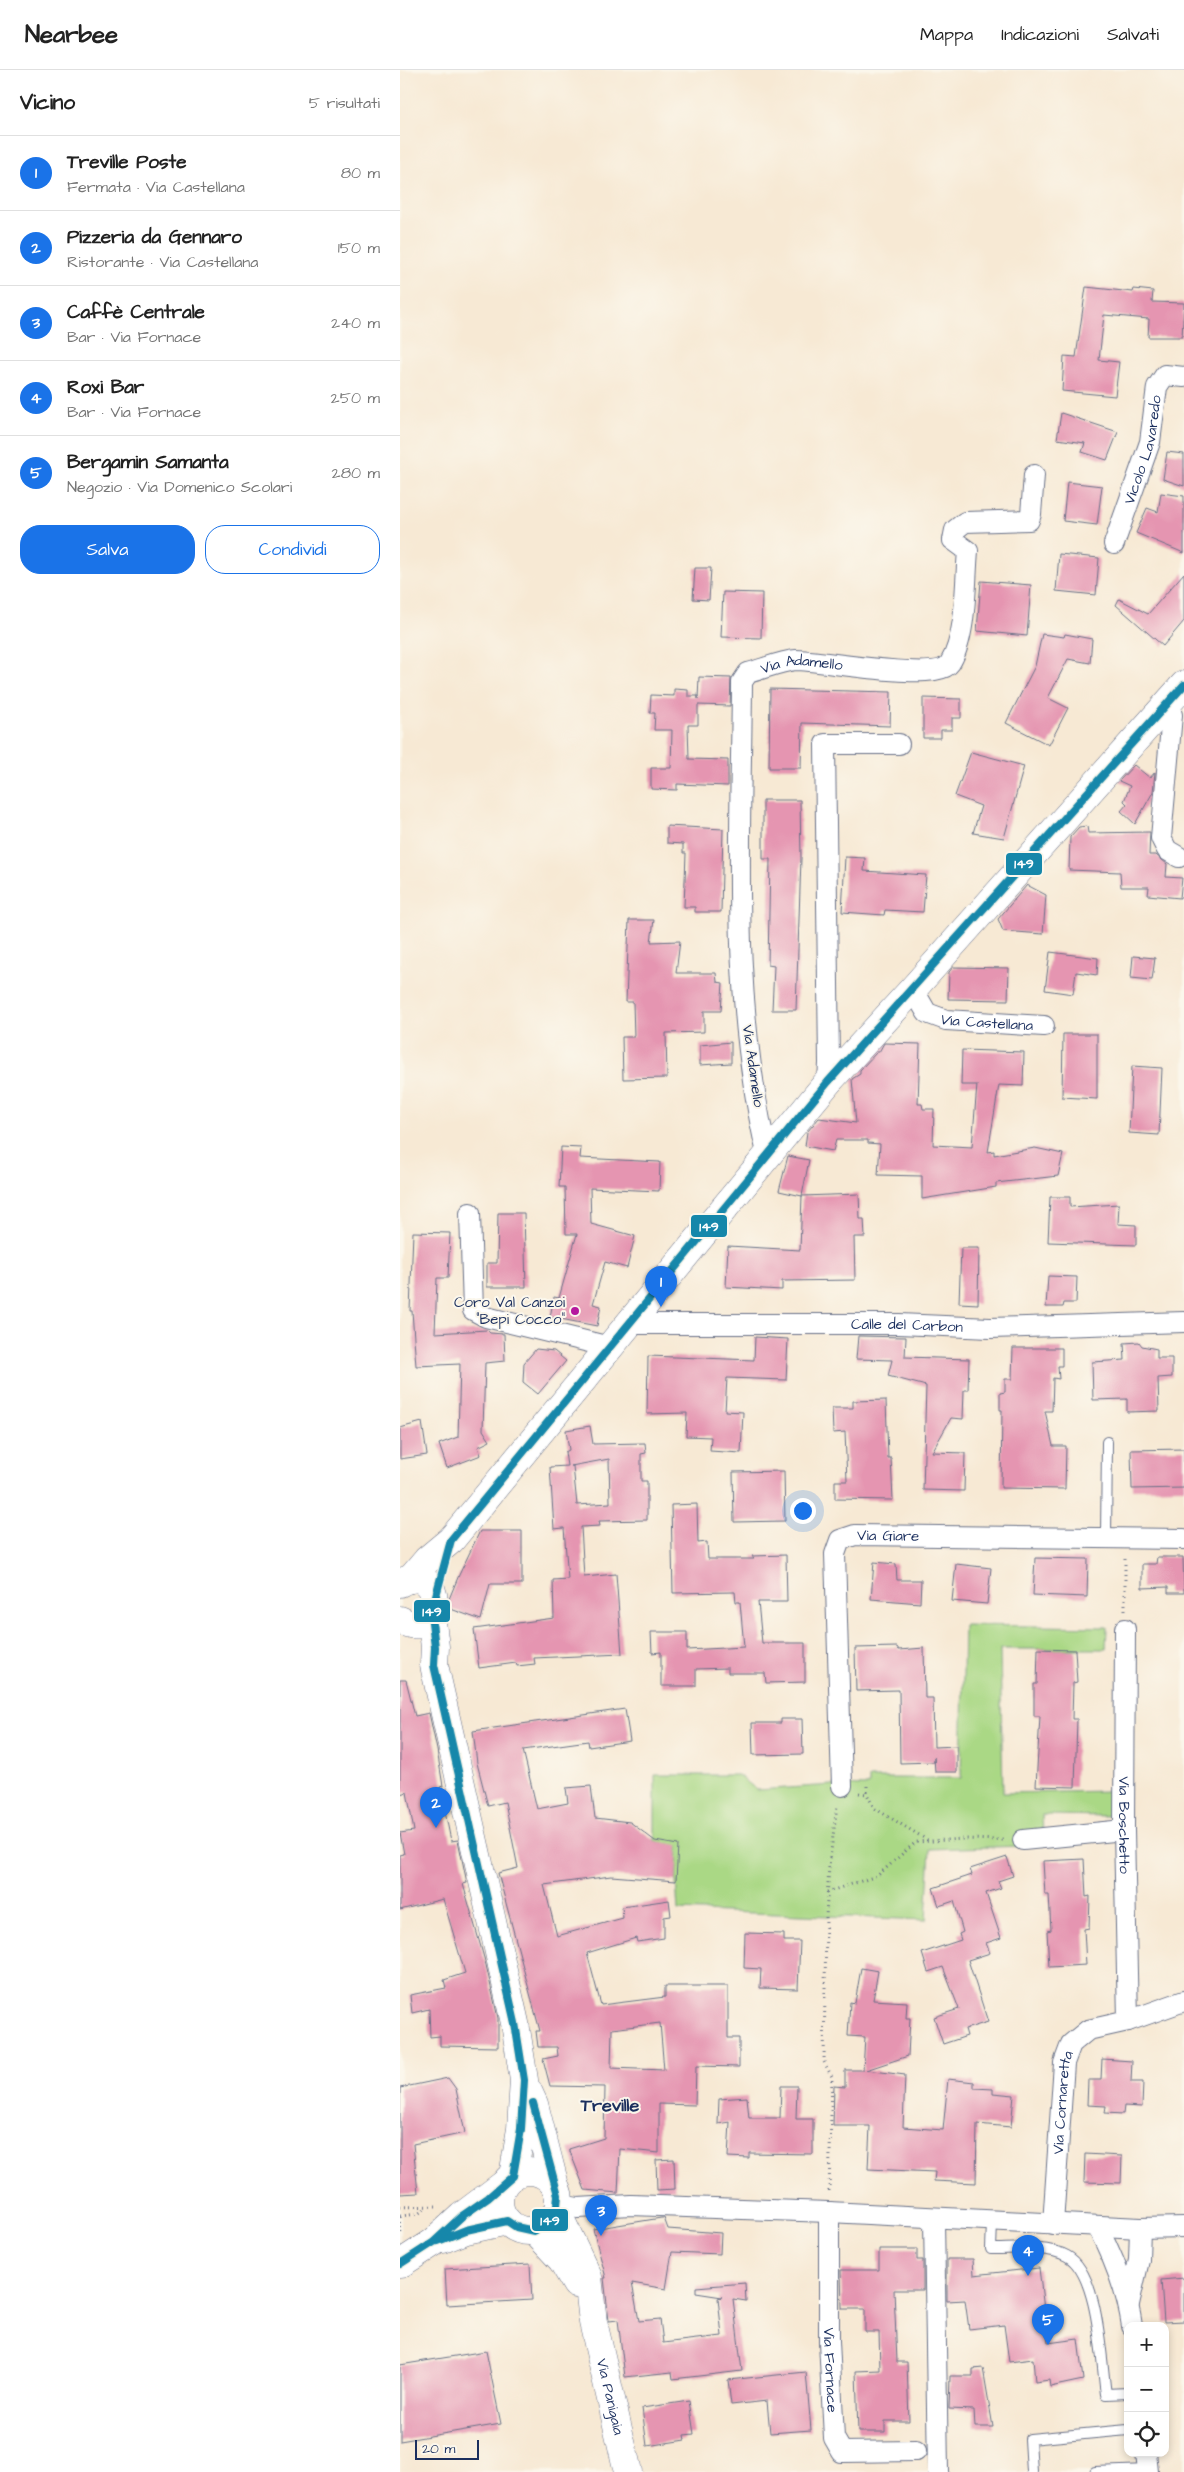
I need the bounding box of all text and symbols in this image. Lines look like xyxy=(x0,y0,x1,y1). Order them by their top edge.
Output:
text: Nearbee xyxy=(25,18,118,52)
text: Mappa xyxy=(920,22,973,47)
text: Indicazioni xyxy=(1001,22,1079,47)
text: Salvati xyxy=(1107,22,1159,47)
text: Vicino xyxy=(20,88,75,117)
text: 5 risultati xyxy=(309,92,380,114)
text: Treville Poste xyxy=(67,149,187,176)
text: 1 xyxy=(35,162,37,184)
text: 80 m xyxy=(341,162,380,184)
text: Fermata · Via Castellana xyxy=(67,176,245,198)
text: Pizzeria da Gennaro xyxy=(67,224,242,251)
text: 2 xyxy=(31,237,41,259)
text: 150 m xyxy=(338,237,380,259)
text: Ristorante · Via Castellana xyxy=(67,251,258,273)
text: Caffè Centrale xyxy=(67,299,205,326)
text: 3 xyxy=(32,312,40,334)
text: 240 m xyxy=(331,312,380,334)
text: Bar · Via Fornace xyxy=(67,326,201,348)
text: Roxi Bar xyxy=(67,374,144,401)
text: 4 xyxy=(31,387,41,409)
text: 250 m xyxy=(331,387,380,409)
street label: Vicolo Lavaredo xyxy=(1118,393,1166,507)
text: Bar · Via Fornace xyxy=(67,401,201,423)
text: Bergamin Samanta xyxy=(67,449,229,476)
text: 5 xyxy=(30,462,42,484)
text: 280 m xyxy=(332,462,380,484)
text: Negozio · Via Domenico Scolari xyxy=(67,476,292,498)
button: Salva xyxy=(20,525,195,574)
button: Condividi xyxy=(205,525,380,574)
street label: Via Adamello xyxy=(758,649,845,679)
line badge: 149 xyxy=(1005,852,1043,876)
text: 149 xyxy=(1014,854,1034,874)
street label: Via Castellana xyxy=(937,1008,1034,1036)
street label: Via Adamello xyxy=(737,1023,769,1109)
line badge: 149 xyxy=(690,1214,728,1238)
text: 149 xyxy=(699,1217,719,1237)
pin: 1 xyxy=(645,1266,677,1307)
place label: Coro Val Canzoi "Bepi Cocco" xyxy=(454,1292,566,1330)
marker: Coro Val Canzoi "Bepi Cocco" xyxy=(569,1305,581,1317)
street label: Calle del Carbon xyxy=(851,1313,964,1337)
your location xyxy=(790,1498,816,1524)
street label: Via Giare xyxy=(857,1525,919,1546)
line badge: 149 xyxy=(413,1599,451,1623)
text: 149 xyxy=(422,1602,442,1622)
street label: Via Boschetto xyxy=(1113,1776,1135,1875)
pin: 2 xyxy=(420,1787,452,1828)
street label: Via Cornaretta xyxy=(1047,2047,1078,2155)
district label: Treville xyxy=(580,2093,639,2118)
pin: 3 xyxy=(585,2195,617,2236)
line badge: 149 xyxy=(531,2208,569,2232)
text: 149 xyxy=(540,2211,560,2231)
pin: 4 xyxy=(1012,2235,1044,2276)
pin: 5 xyxy=(1032,2304,1064,2345)
map controls xyxy=(1124,2322,1169,2457)
button: + xyxy=(1124,2322,1169,2367)
street label: Via Fornace xyxy=(818,2327,843,2413)
street label: Via Panigaia xyxy=(591,2357,630,2437)
button: − xyxy=(1124,2367,1169,2412)
button: locate xyxy=(1124,2412,1169,2457)
scale bar xyxy=(415,2437,479,2460)
text: 20 m xyxy=(422,2439,455,2459)

